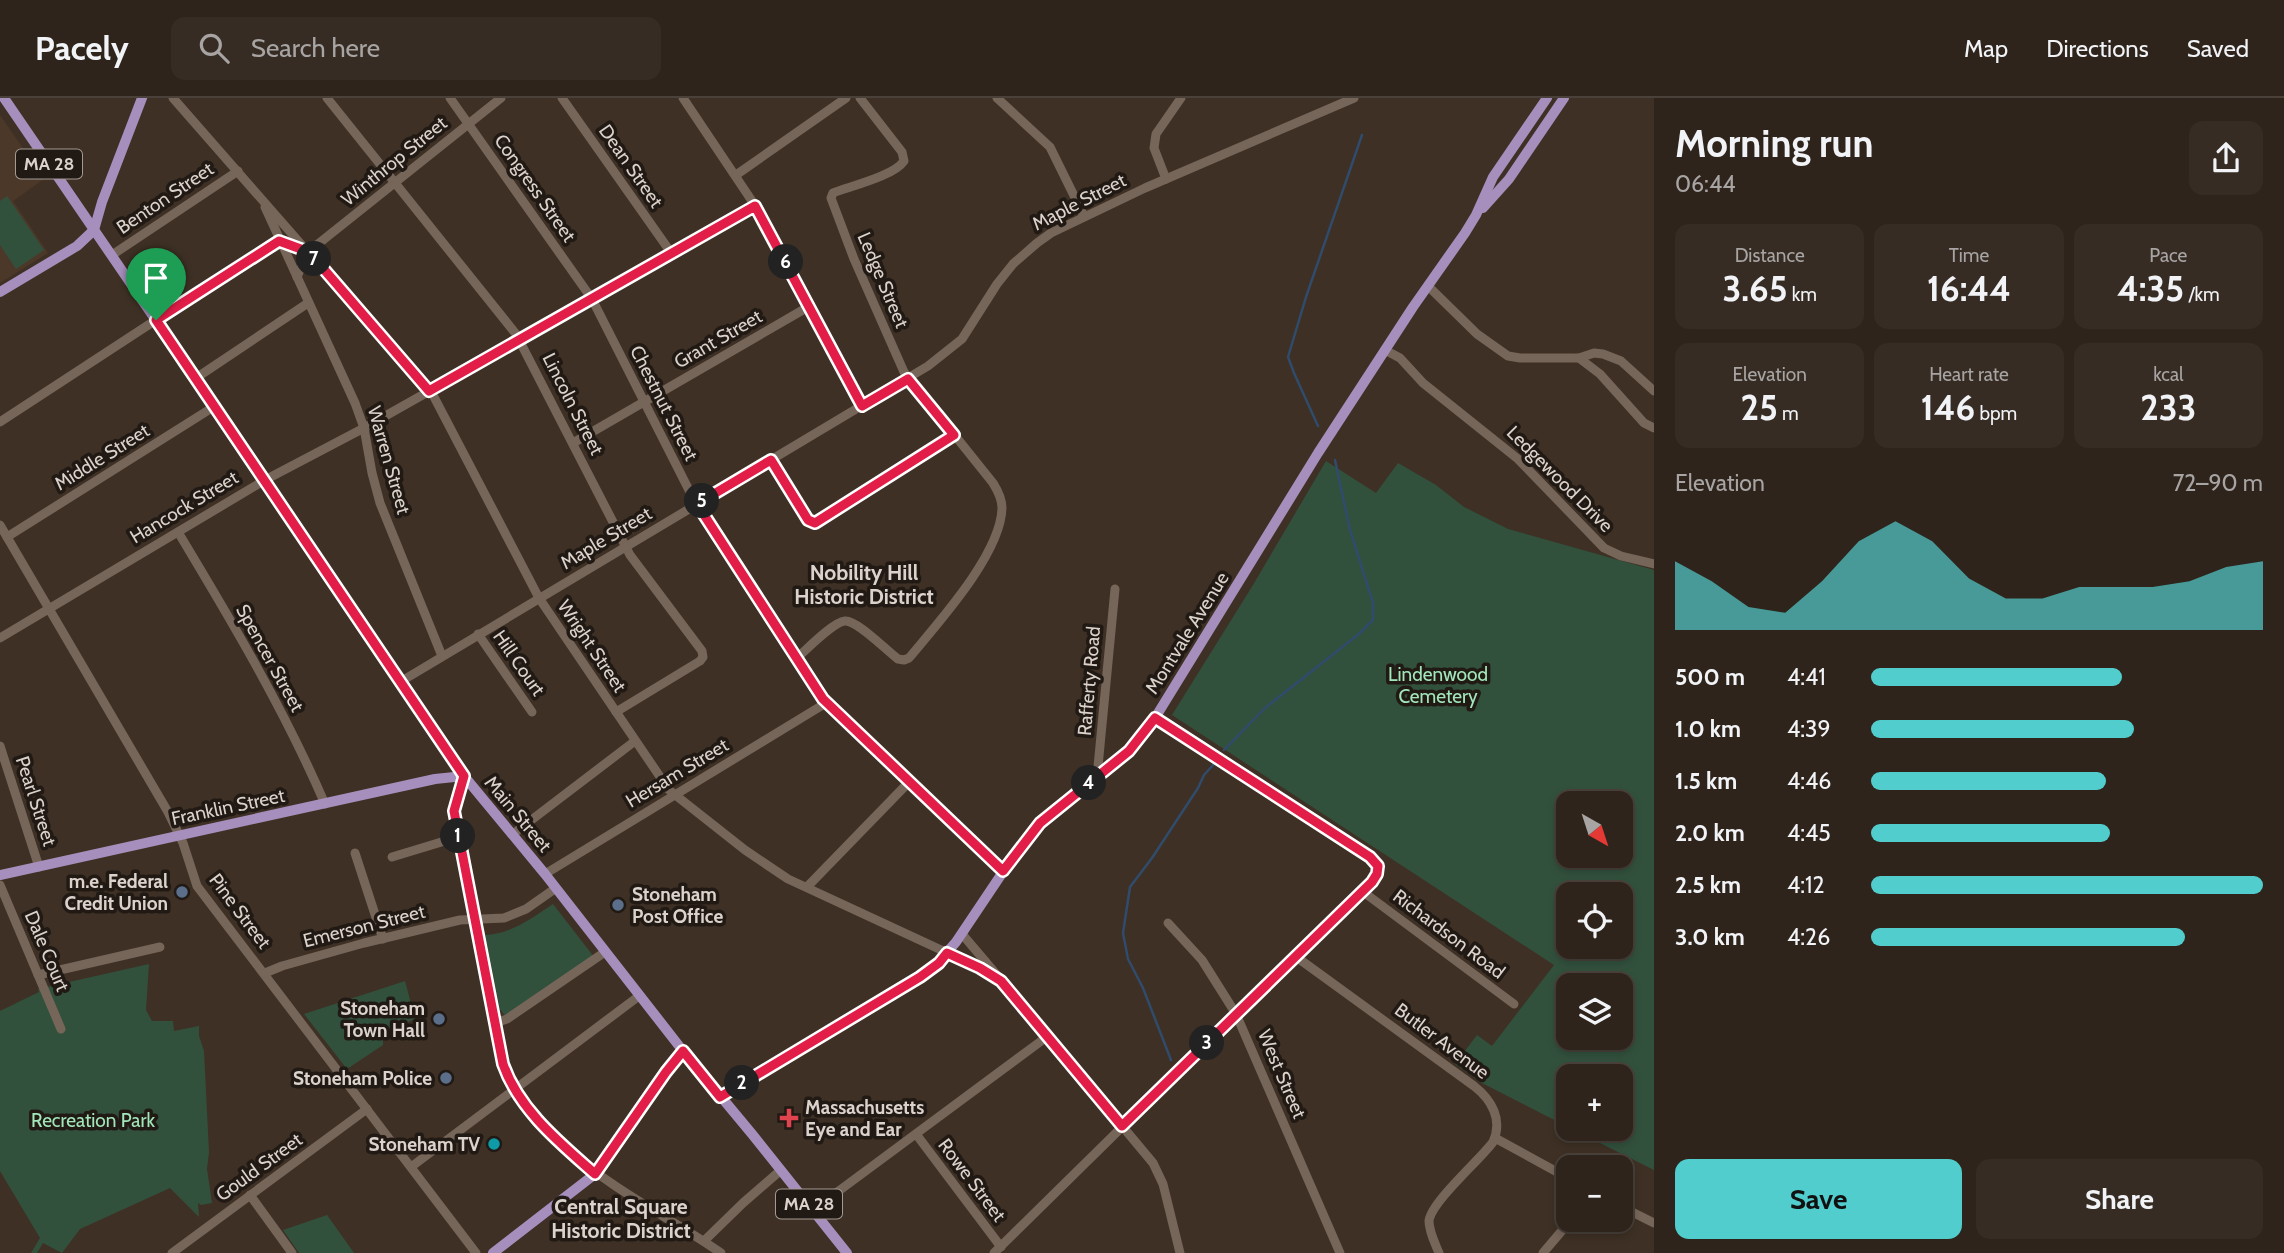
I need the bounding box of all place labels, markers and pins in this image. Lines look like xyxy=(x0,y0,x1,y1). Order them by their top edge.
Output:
pin: 7 xyxy=(296,242,332,276)
pin: 6 xyxy=(768,244,804,280)
pin xyxy=(126,248,186,320)
pin: 5 xyxy=(684,484,720,518)
pin: 4 xyxy=(1072,766,1106,800)
pin: 1 xyxy=(440,818,476,854)
place label: m.e. Federal Credit Union xyxy=(65,870,168,915)
place label: Stoneham Post Office xyxy=(632,883,723,928)
marker: m.e. Federal Credit Union xyxy=(174,884,190,900)
marker: Stoneham Post Office xyxy=(610,897,626,913)
place label: Stoneham Town Hall xyxy=(340,997,425,1042)
marker: Stoneham Town Hall xyxy=(431,1011,447,1027)
pin: 3 xyxy=(1190,1026,1224,1060)
pin: 2 xyxy=(724,1066,760,1100)
place label: Stoneham Police xyxy=(293,1067,432,1090)
marker: Stoneham Police xyxy=(438,1070,454,1086)
place label: Massachusetts Eye and Ear xyxy=(805,1096,924,1141)
marker: Massachusetts Eye and Ear xyxy=(779,1108,799,1128)
place label: Stoneham TV xyxy=(369,1133,480,1156)
marker: Stoneham TV xyxy=(486,1136,502,1152)

